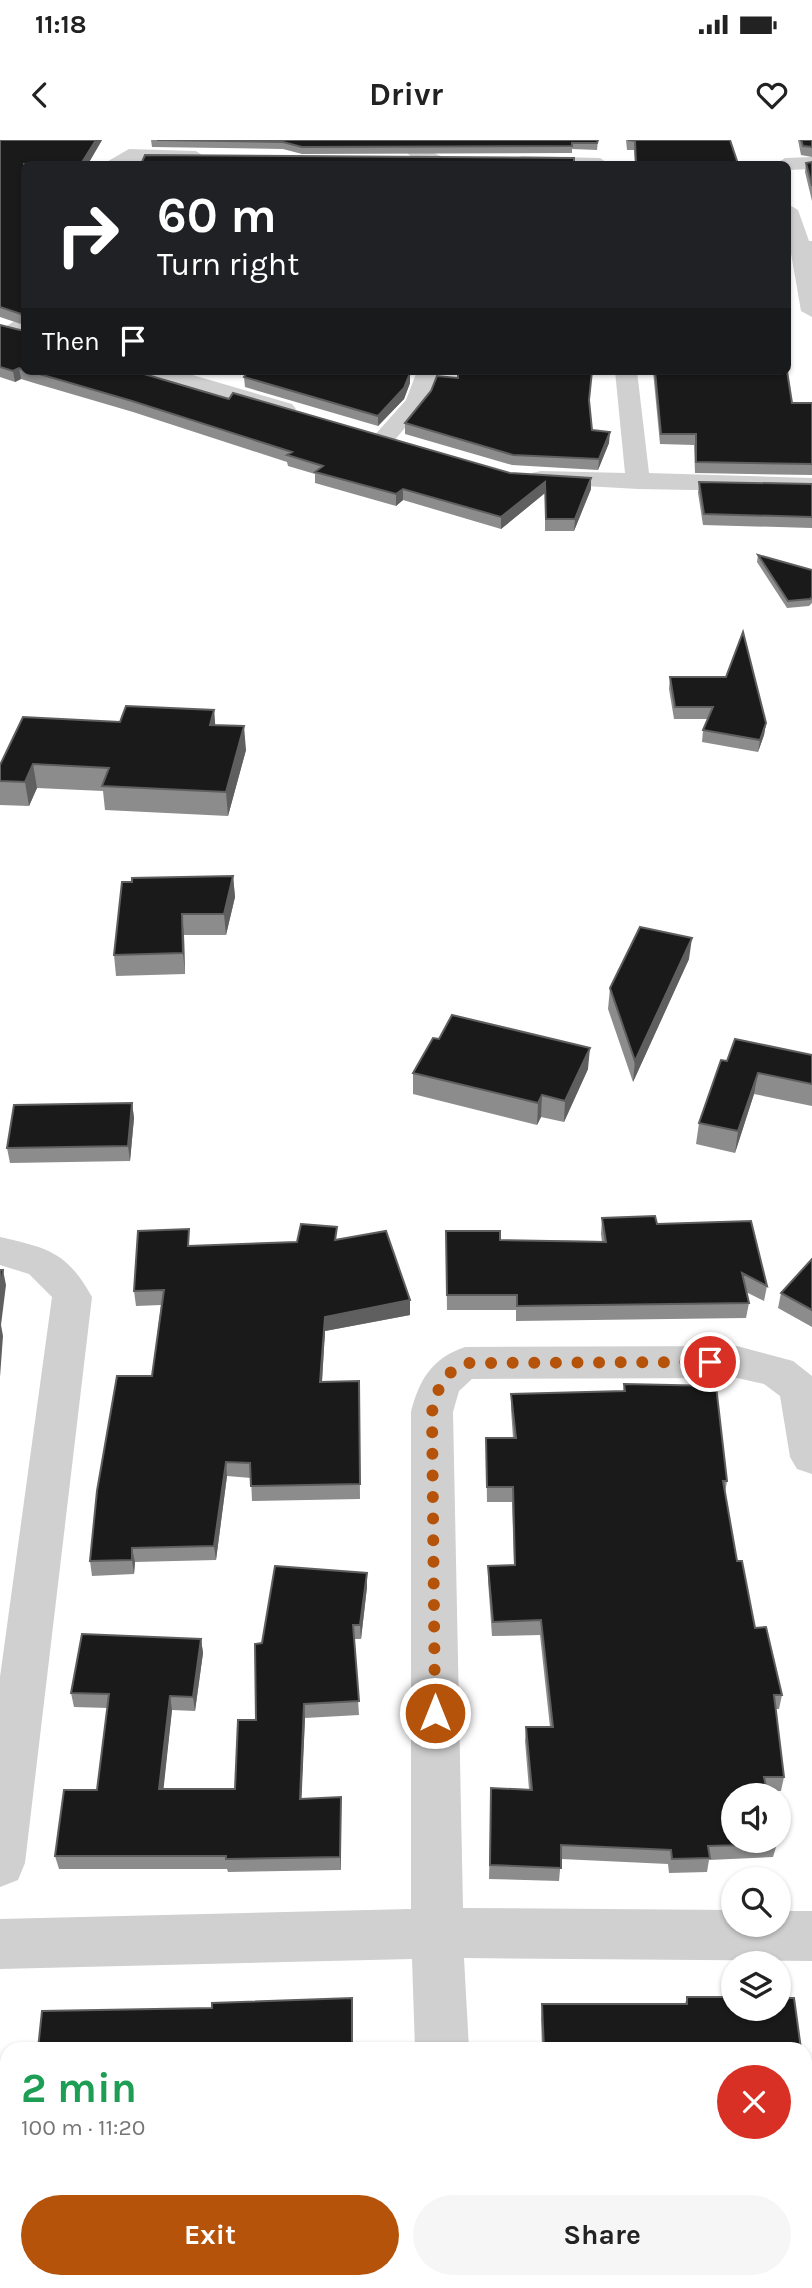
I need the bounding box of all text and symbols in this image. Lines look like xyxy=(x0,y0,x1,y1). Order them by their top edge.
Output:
text: 11:18 xyxy=(35,9,87,40)
icon: back xyxy=(21,76,59,114)
text: Drivr xyxy=(369,76,443,113)
icon: heart xyxy=(753,76,791,114)
text: 60 m xyxy=(157,187,277,244)
icon: right xyxy=(42,189,133,280)
text: Turn right xyxy=(157,246,299,283)
icon: arrive xyxy=(114,322,152,360)
text: Then xyxy=(42,326,100,357)
pin xyxy=(680,1332,740,1392)
icon: arrive xyxy=(691,1343,729,1381)
position arrow xyxy=(398,1676,472,1750)
map controls xyxy=(721,1783,791,2021)
button: sound xyxy=(721,1783,791,1853)
button: search xyxy=(721,1867,791,1937)
button: layers xyxy=(721,1951,791,2021)
text: 2 min xyxy=(21,2063,137,2113)
button: close xyxy=(717,2065,791,2139)
text: 100 m · 11:20 xyxy=(21,2114,145,2141)
button: Exit xyxy=(21,2195,399,2275)
button: Share xyxy=(413,2195,791,2275)

